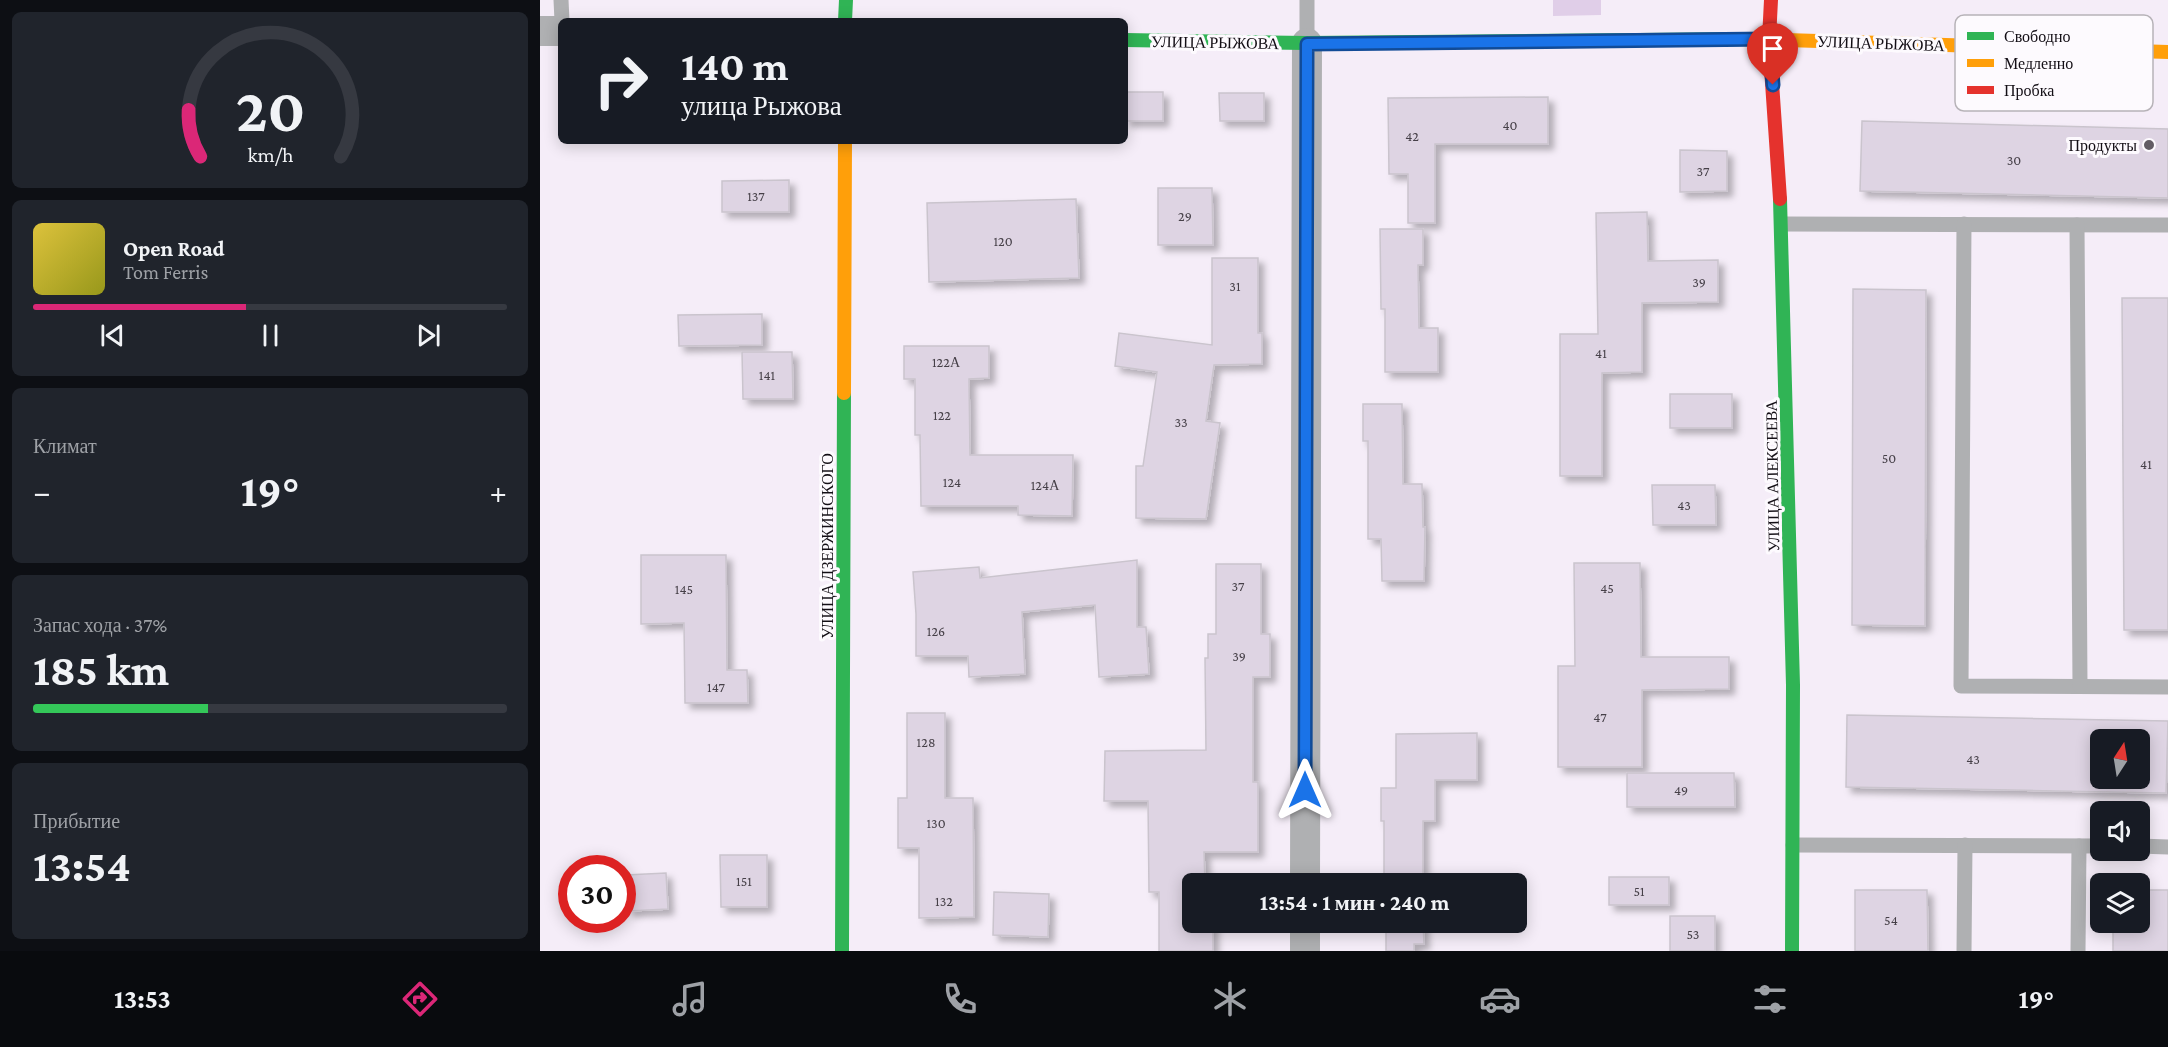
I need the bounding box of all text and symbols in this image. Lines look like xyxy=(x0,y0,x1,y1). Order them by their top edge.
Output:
legend xyxy=(1955,15,2153,111)
pin xyxy=(1747,23,1798,85)
text: Свободно xyxy=(2004,28,2071,46)
icon: arrive xyxy=(1756,32,1789,65)
street label: УЛИЦА РЫЖОВА xyxy=(1151,33,1279,53)
street label: УЛИЦА РЫЖОВА xyxy=(1817,33,1945,55)
icon: right xyxy=(582,42,660,120)
text: 140 m xyxy=(681,42,789,89)
text: Медленно xyxy=(2004,55,2073,73)
text: 20 xyxy=(235,75,305,144)
text: Пробка xyxy=(2004,82,2054,100)
text: улица Рыжова xyxy=(681,91,842,121)
house number: 40 xyxy=(1502,117,1518,133)
house number: 42 xyxy=(1405,128,1419,144)
place label: Продукты xyxy=(2068,137,2137,155)
marker: Продукты xyxy=(2142,138,2156,152)
text: km/h xyxy=(247,143,294,167)
house number: 30 xyxy=(2007,152,2021,168)
house number: 37 xyxy=(1697,163,1710,179)
house number: 137 xyxy=(747,188,765,204)
house number: 29 xyxy=(1178,208,1192,224)
house number: 120 xyxy=(993,233,1013,249)
text: Open Road xyxy=(123,236,225,261)
text: Tom Ferris xyxy=(123,261,208,283)
house number: 39 xyxy=(1692,274,1706,290)
house number: 31 xyxy=(1229,278,1241,294)
icon: previous xyxy=(96,319,129,352)
icon: pause xyxy=(254,319,287,352)
icon: next xyxy=(412,319,445,352)
house number: 41 xyxy=(1595,345,1607,361)
house number: 122А xyxy=(932,354,961,370)
house number: 141 xyxy=(759,367,776,383)
street label: УЛИЦА АЛЕКСЕЕВА xyxy=(1763,399,1783,552)
house number: 122 xyxy=(933,407,951,423)
house number: 33 xyxy=(1174,414,1188,430)
text: Климат xyxy=(33,435,97,457)
house number: 50 xyxy=(1882,450,1896,466)
street label: УЛИЦА ДЗЕРЖИНСКОГО xyxy=(819,453,837,639)
house number: 41 xyxy=(2140,456,2152,472)
text: 19° xyxy=(241,466,299,516)
text: − xyxy=(33,473,50,510)
text: + xyxy=(490,473,507,510)
house number: 124 xyxy=(943,474,961,490)
house number: 124А xyxy=(1031,477,1060,493)
house number: 43 xyxy=(1677,497,1691,513)
house number: 37 xyxy=(1232,578,1245,594)
house number: 45 xyxy=(1600,580,1614,596)
house number: 145 xyxy=(675,581,693,597)
text: Запас хода · 37% xyxy=(33,614,167,636)
house number: 126 xyxy=(927,623,945,639)
text: 185 km xyxy=(33,645,169,695)
house number: 39 xyxy=(1232,648,1246,664)
house number: 147 xyxy=(707,679,725,695)
house number: 47 xyxy=(1593,709,1607,725)
north arrow xyxy=(2090,729,2150,789)
map controls xyxy=(2090,729,2150,933)
house number: 128 xyxy=(917,734,935,750)
house number: 43 xyxy=(1966,751,1980,767)
position arrow xyxy=(1273,758,1337,822)
house number: 49 xyxy=(1674,782,1688,798)
button: sound xyxy=(2090,801,2150,861)
text: Прибытие xyxy=(33,810,120,832)
house number: 130 xyxy=(926,815,946,831)
text: 13:54 xyxy=(33,841,131,891)
speed limit sign: 30 xyxy=(558,855,636,933)
house number: 151 xyxy=(736,873,752,889)
button: layers xyxy=(2090,873,2150,933)
house number: 51 xyxy=(1633,883,1645,899)
text: 13:54 · 1 мин · 240 m xyxy=(1260,890,1449,915)
house number: 132 xyxy=(935,893,953,909)
house number: 54 xyxy=(1884,912,1898,928)
house number: 53 xyxy=(1686,926,1700,942)
icon: directions xyxy=(399,978,441,1020)
icon: music xyxy=(669,978,711,1020)
icon: phone xyxy=(939,978,981,1020)
icon: climate xyxy=(1209,978,1251,1020)
icon: car xyxy=(1479,978,1521,1020)
icon: filters xyxy=(1749,978,1791,1020)
text: 13:53 xyxy=(114,984,171,1014)
text: 19° xyxy=(2019,984,2054,1014)

